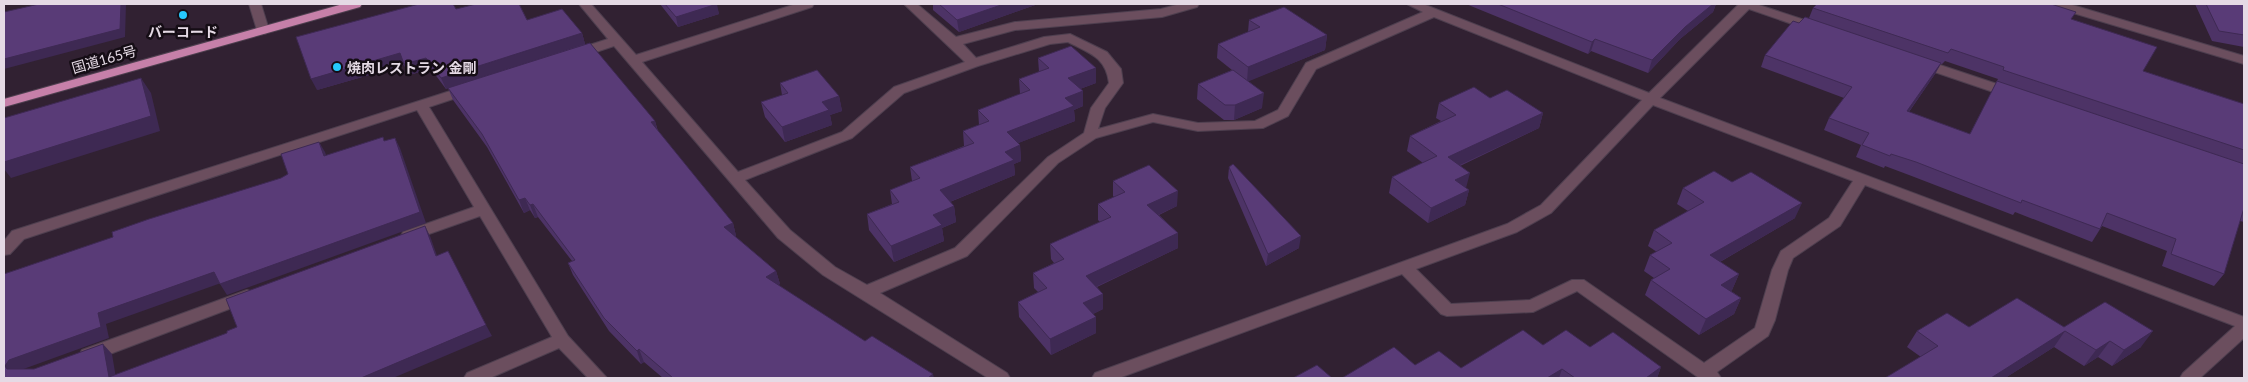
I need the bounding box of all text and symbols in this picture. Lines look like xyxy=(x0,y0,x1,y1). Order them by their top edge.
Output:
marker: バーコード xyxy=(177,9,189,21)
place label: バーコード xyxy=(148,23,218,40)
street label: 国道165号 xyxy=(70,42,138,76)
place label: 焼肉レストラン 金剛 xyxy=(347,59,476,76)
marker: 焼肉レストラン 金剛 xyxy=(331,61,343,73)

